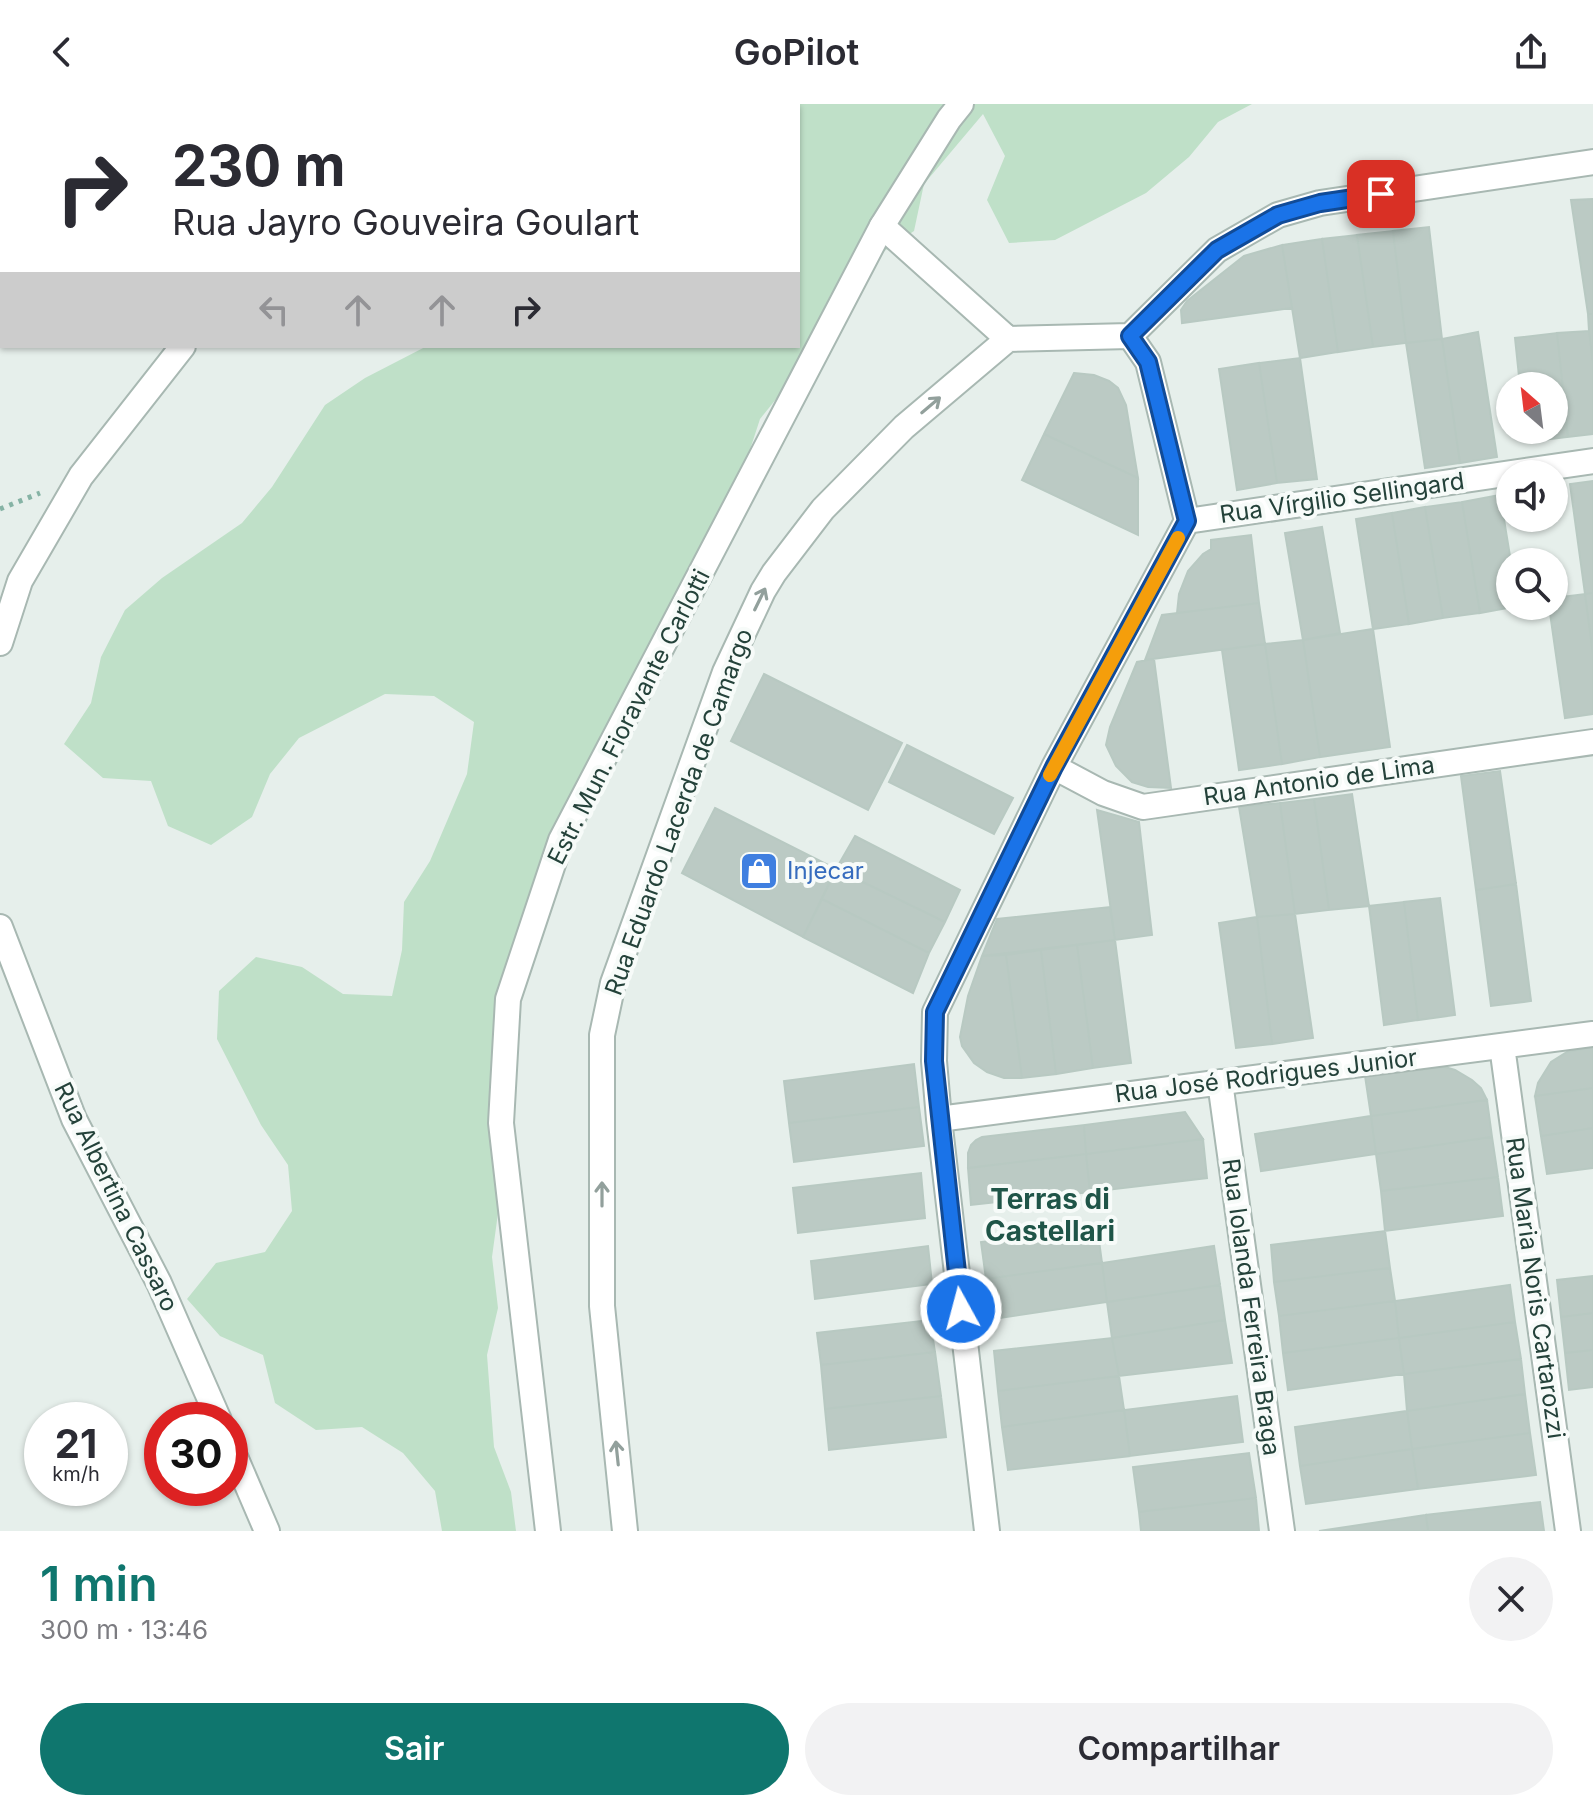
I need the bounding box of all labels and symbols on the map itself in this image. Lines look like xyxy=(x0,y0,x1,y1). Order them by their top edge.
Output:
pin xyxy=(1347,160,1415,228)
north arrow xyxy=(1496,372,1568,444)
one-way arrow xyxy=(920,396,940,414)
street label: Rua Vírgilio Sellingard xyxy=(1218,466,1466,529)
street label: Estr. Mun. Fioravante Carlotti xyxy=(541,564,716,869)
one-way arrow xyxy=(752,587,768,611)
street label: Rua Eduardo Lacerda de Camargo xyxy=(599,625,759,999)
street label: Rua Antonio de Lima xyxy=(1202,750,1436,811)
shop icon: Injecar xyxy=(738,850,780,892)
place label: Injecar xyxy=(787,856,864,885)
street label: Rua José Rodrigues Junior xyxy=(1113,1043,1419,1108)
street label: Rua Albertina Cassaro xyxy=(48,1078,185,1316)
street label: Rua Maria Noris Cartarozzi xyxy=(1500,1135,1571,1441)
street label: Rua Iolanda Ferreira Braga xyxy=(1216,1156,1287,1457)
one-way arrow xyxy=(594,1181,610,1208)
district label: Terras di Castellari xyxy=(985,1182,1115,1248)
position arrow xyxy=(919,1267,1003,1351)
speed limit sign: 30 xyxy=(144,1402,248,1506)
one-way arrow xyxy=(610,1440,625,1467)

